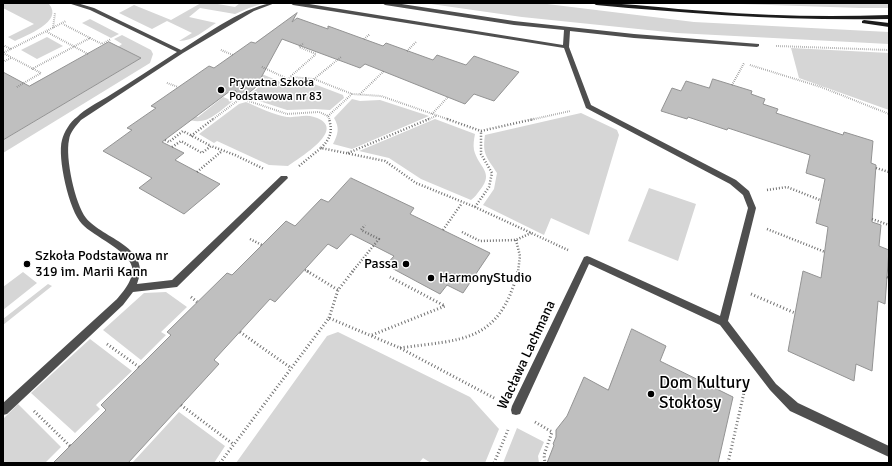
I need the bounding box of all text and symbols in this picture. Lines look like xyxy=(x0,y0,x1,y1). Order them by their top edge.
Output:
place label: Prywatna Szkoła Podstawowa nr 83 xyxy=(229,76,322,104)
marker: Prywatna Szkoła Podstawowa nr 83 xyxy=(216,85,226,95)
place label: Szkoła Podstawowa nr 319 im. Marii Kann xyxy=(35,248,168,280)
place label: Passa xyxy=(364,256,398,272)
marker: Szkoła Podstawowa nr 319 im. Marii Kann xyxy=(22,259,32,269)
marker: Passa xyxy=(401,259,411,269)
place label: HarmonyStudio xyxy=(439,270,532,286)
marker: HarmonyStudio xyxy=(426,273,436,283)
street label: Wacława Lachmana xyxy=(494,298,560,412)
place label: Dom Kultury Stokłosy xyxy=(659,374,750,414)
marker: Dom Kultury Stokłosy xyxy=(646,389,656,399)

